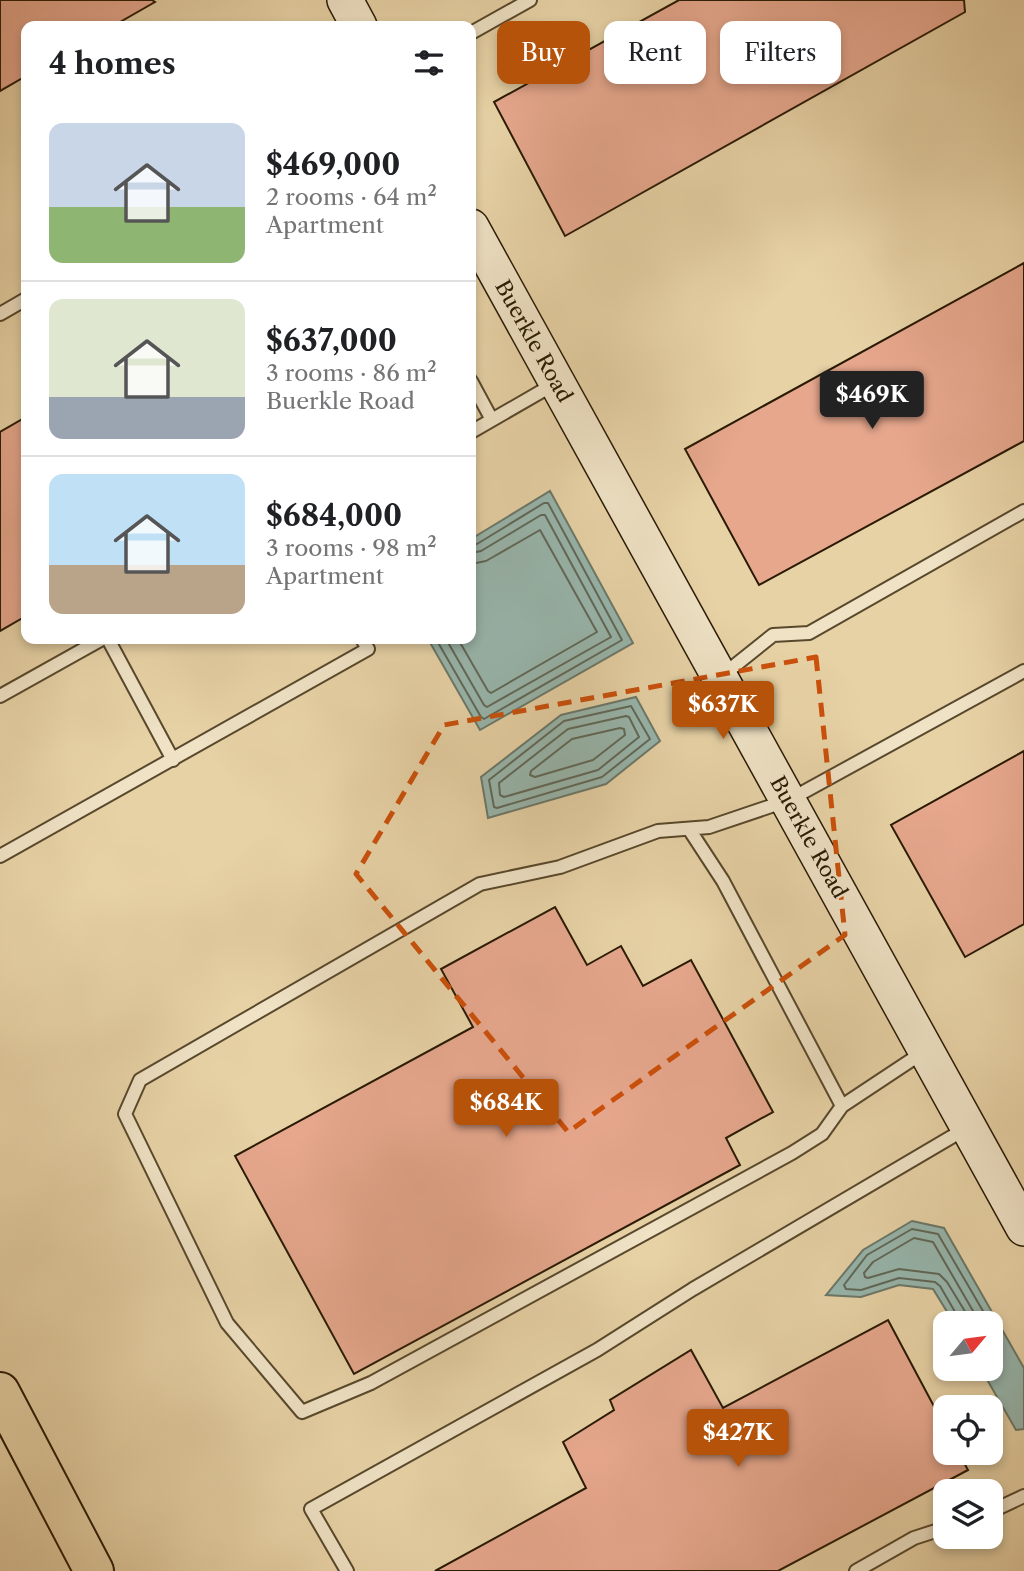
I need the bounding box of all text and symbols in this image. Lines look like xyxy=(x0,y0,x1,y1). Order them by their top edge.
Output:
chip: Buy xyxy=(497,21,590,84)
chip: Rent xyxy=(604,21,706,84)
chip: Filters xyxy=(720,21,841,84)
icon: filters xyxy=(410,44,448,82)
text: 4 homes xyxy=(49,45,176,82)
text: $469,000 xyxy=(266,146,400,183)
icon: home xyxy=(105,151,189,235)
text: 2 rooms · 64 m² xyxy=(266,183,437,211)
text: Apartment xyxy=(266,211,384,239)
street label: Buerkle Road xyxy=(490,276,578,407)
text: $637,000 xyxy=(266,322,397,359)
icon: home xyxy=(105,327,189,411)
text: 3 rooms · 86 m² xyxy=(266,359,437,387)
pin: $469K xyxy=(823,372,921,431)
text: $469K xyxy=(836,380,908,408)
text: Buerkle Road xyxy=(266,387,415,415)
text: $684,000 xyxy=(266,497,402,534)
icon: home xyxy=(105,502,189,586)
text: 3 rooms · 98 m² xyxy=(266,534,437,562)
text: Apartment xyxy=(266,562,384,590)
pin: $637K xyxy=(674,682,772,741)
text: $637K xyxy=(688,690,758,718)
street label: Buerkle Road xyxy=(765,772,853,903)
pin: $684K xyxy=(457,1080,555,1139)
text: $684K xyxy=(470,1088,542,1116)
north arrow xyxy=(933,1311,1003,1381)
map controls xyxy=(933,1311,1003,1549)
button: locate xyxy=(933,1395,1003,1465)
pin: $427K xyxy=(689,1410,787,1469)
text: $427K xyxy=(703,1418,773,1446)
button: layers xyxy=(933,1479,1003,1549)

